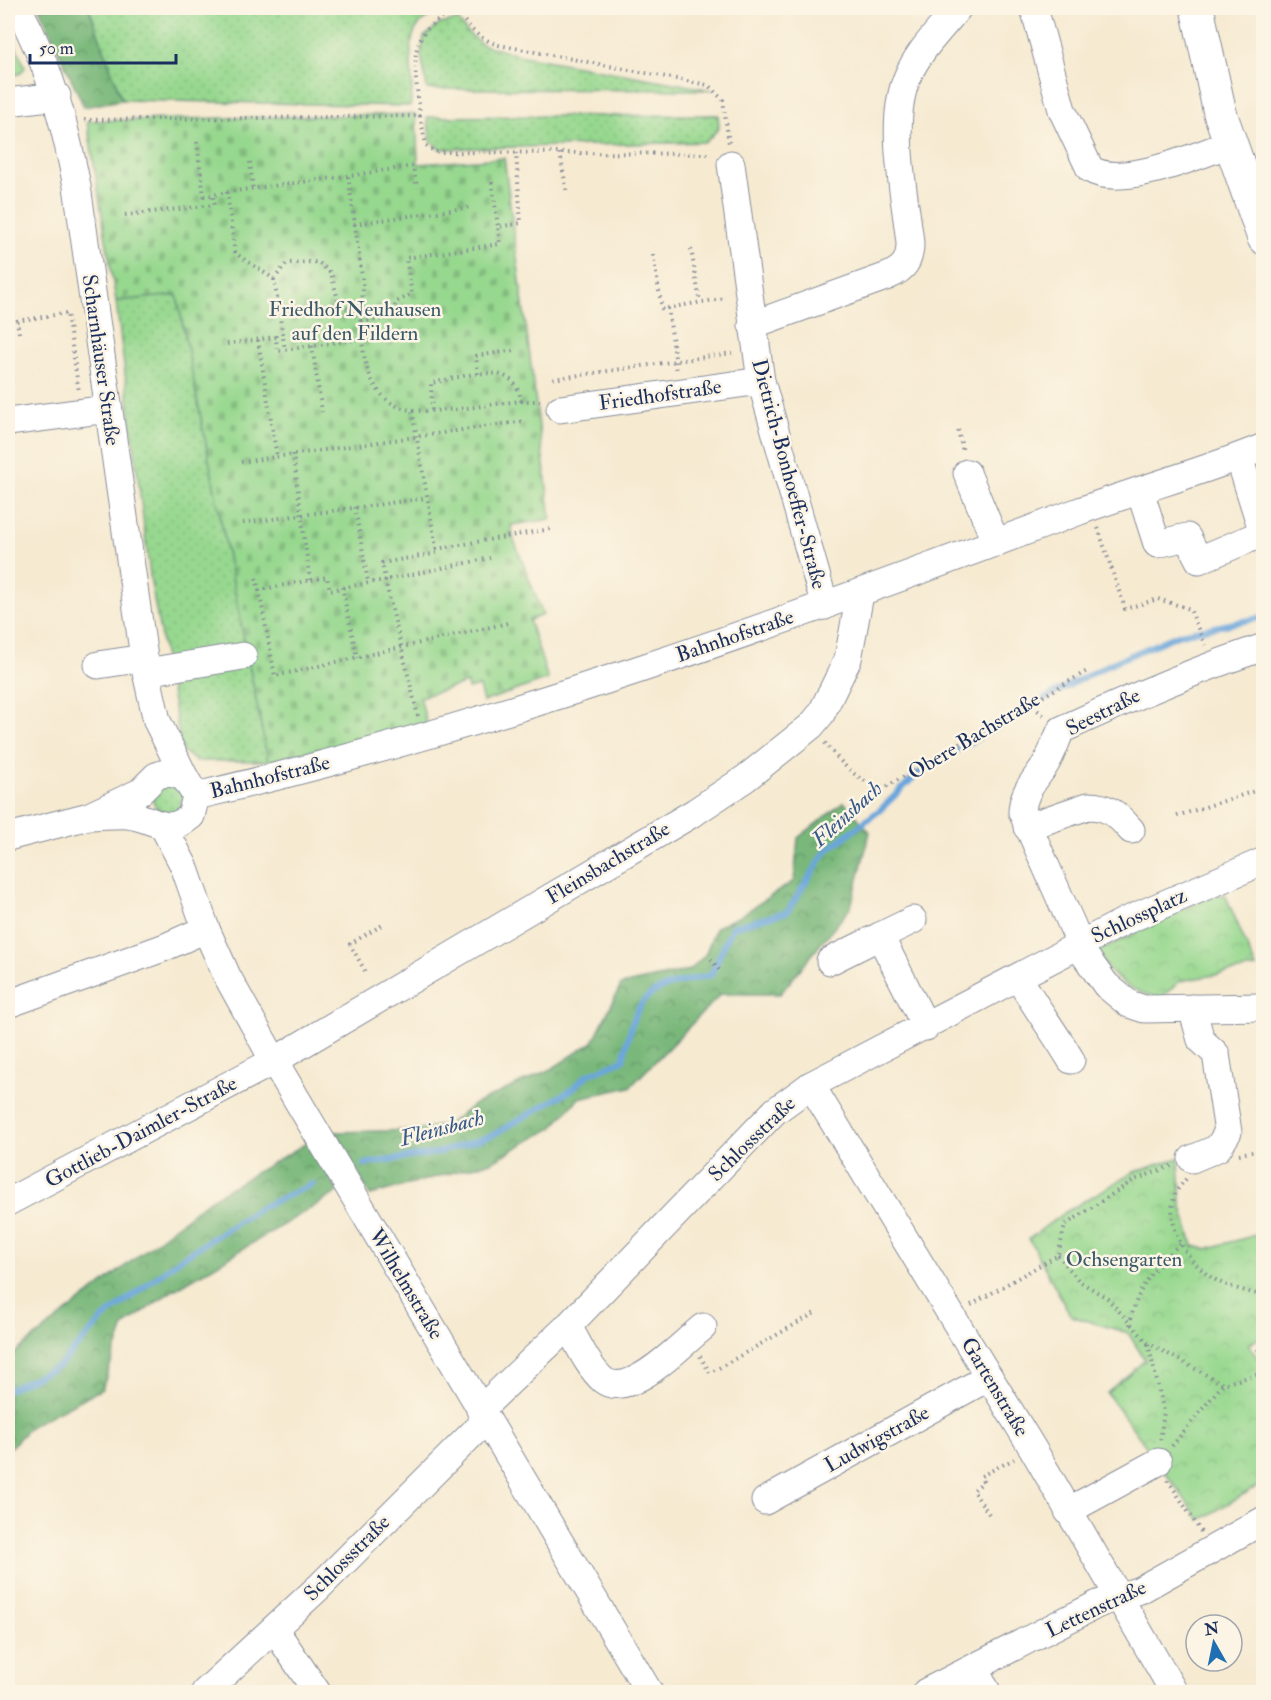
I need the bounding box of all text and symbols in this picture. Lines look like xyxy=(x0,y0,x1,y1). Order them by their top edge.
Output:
scale bar xyxy=(30,27,176,65)
text: 50 m xyxy=(39,37,74,60)
street label: Scharnhäuser Straße xyxy=(76,273,126,447)
park label: Friedhof Neuhausen auf den Fildern xyxy=(269,296,442,347)
street label: Dietrich-Bonhoeffer-Straße xyxy=(745,356,833,592)
street label: Friedhofstraße xyxy=(597,373,723,417)
street label: Bahnhofstraße xyxy=(673,603,798,669)
street label: Seestraße xyxy=(1061,682,1145,742)
street label: Obere Bachstraße xyxy=(903,686,1045,786)
street label: Bahnhofstraße xyxy=(207,749,333,805)
water label: Fleinsbach xyxy=(805,775,888,854)
street label: Fleinsbachstraße xyxy=(541,815,675,911)
street label: Schlossplatz xyxy=(1087,882,1191,950)
street label: Gottlieb-Daimler-Straße xyxy=(40,1070,242,1194)
street label: Schlossstraße xyxy=(703,1090,802,1187)
water label: Fleinsbach xyxy=(396,1103,487,1153)
street label: Wilhelmstraße xyxy=(362,1223,450,1344)
park label: Ochsengarten xyxy=(1066,1246,1182,1273)
street label: Gartenstraße xyxy=(955,1332,1035,1442)
street label: Ludwigstraße xyxy=(820,1399,934,1479)
street label: Schlossstraße xyxy=(298,1509,396,1607)
street label: Lettenstraße xyxy=(1041,1574,1151,1644)
north arrow xyxy=(1184,1613,1244,1673)
text: N xyxy=(1202,1618,1221,1640)

